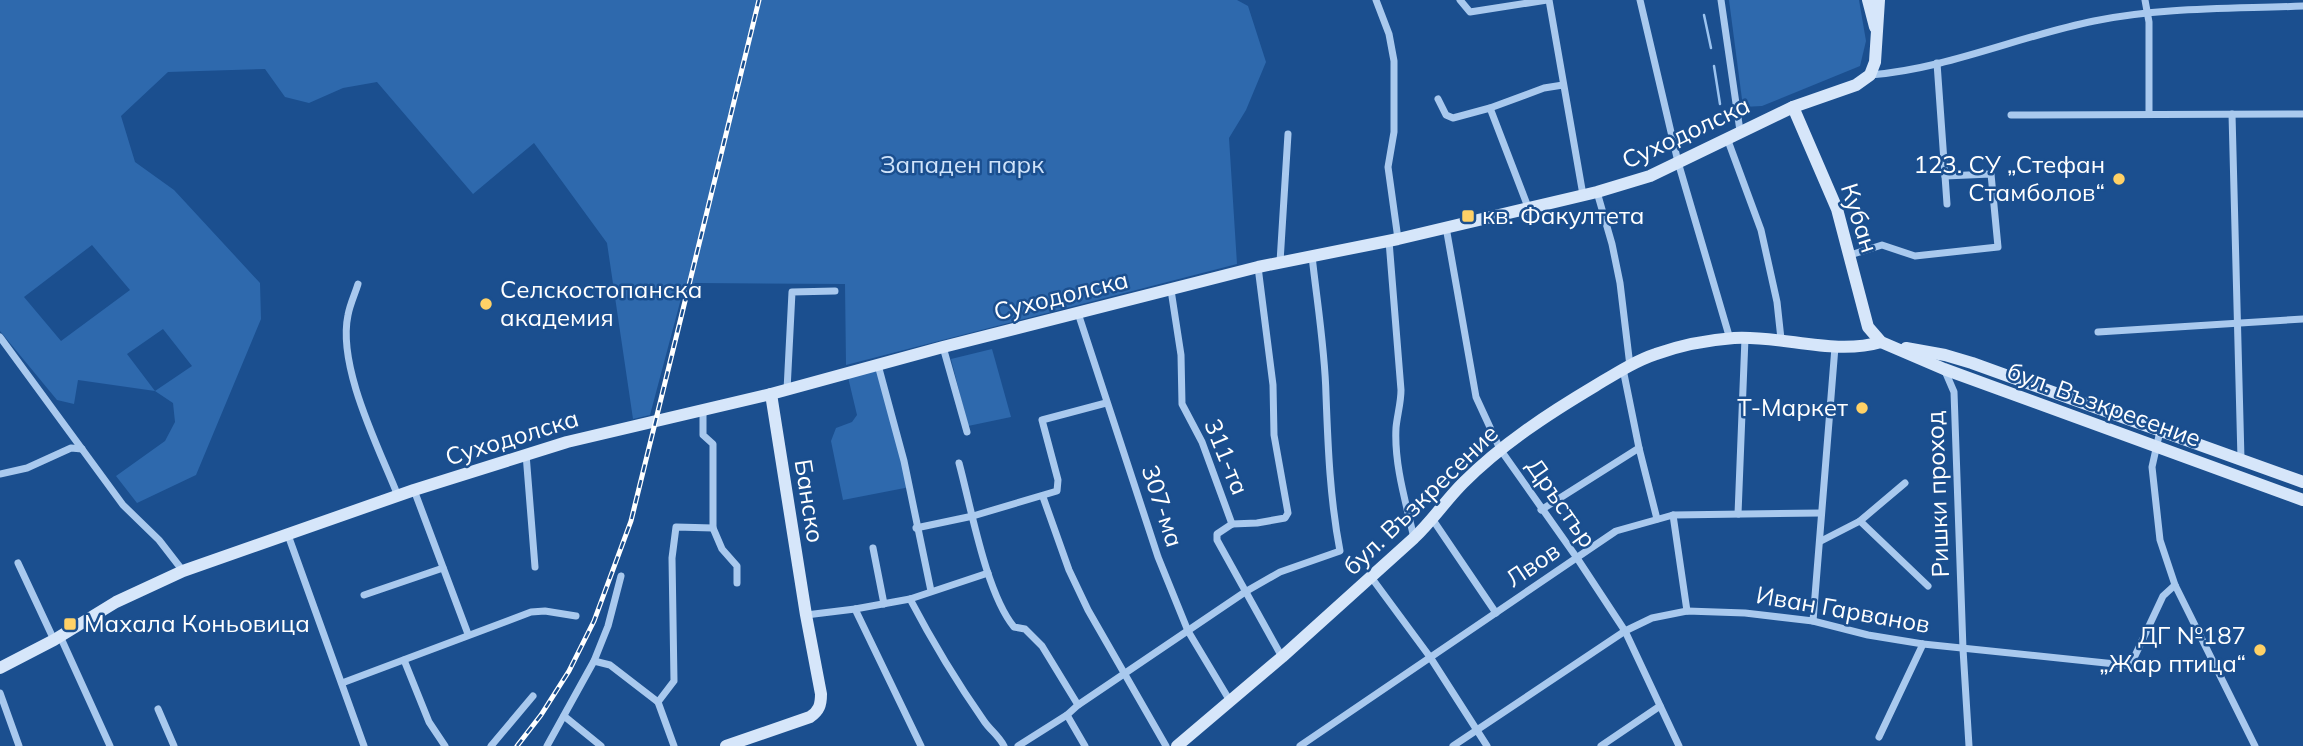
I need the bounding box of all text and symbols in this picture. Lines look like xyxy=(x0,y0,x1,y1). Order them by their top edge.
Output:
street label: Суходолска xyxy=(1617,89,1754,175)
park label: Западен парк xyxy=(880,149,1044,179)
place label: 123. СУ „Стефан Стамболов“ xyxy=(1914,149,2105,207)
marker: 123. СУ „Стефан Стамболов“ xyxy=(2111,171,2127,187)
street label: Кубан xyxy=(1835,179,1885,256)
place label: кв. Факултета xyxy=(1482,200,1645,230)
marker: кв. Факултета xyxy=(1460,208,1476,224)
street label: Суходолска xyxy=(990,264,1131,326)
place label: Селскостопанска академия xyxy=(500,274,702,332)
marker: Селскостопанска академия xyxy=(478,296,494,312)
street label: бул. Възкресение xyxy=(2003,355,2205,453)
place label: Т-Маркет xyxy=(1737,392,1848,422)
marker: Т-Маркет xyxy=(1854,400,1870,416)
street label: Суходолска xyxy=(441,403,582,472)
street label: Ришки проход xyxy=(1919,410,1955,578)
street label: 311-та xyxy=(1198,414,1256,499)
street label: бул. Възкресение xyxy=(1337,418,1504,581)
street label: Дръстър xyxy=(1520,452,1603,553)
street label: Банско xyxy=(789,457,831,545)
street label: 307-ма xyxy=(1136,461,1190,550)
street label: Лвов xyxy=(1500,535,1565,593)
street label: Иван Гарванов xyxy=(1754,579,1932,639)
place label: Махала Коньовица xyxy=(84,608,310,638)
marker: Махала Коньовица xyxy=(62,616,78,632)
place label: ДГ №187 „Жар птица“ xyxy=(2099,620,2246,678)
marker: ДГ №187 „Жар птица“ xyxy=(2252,642,2268,658)

